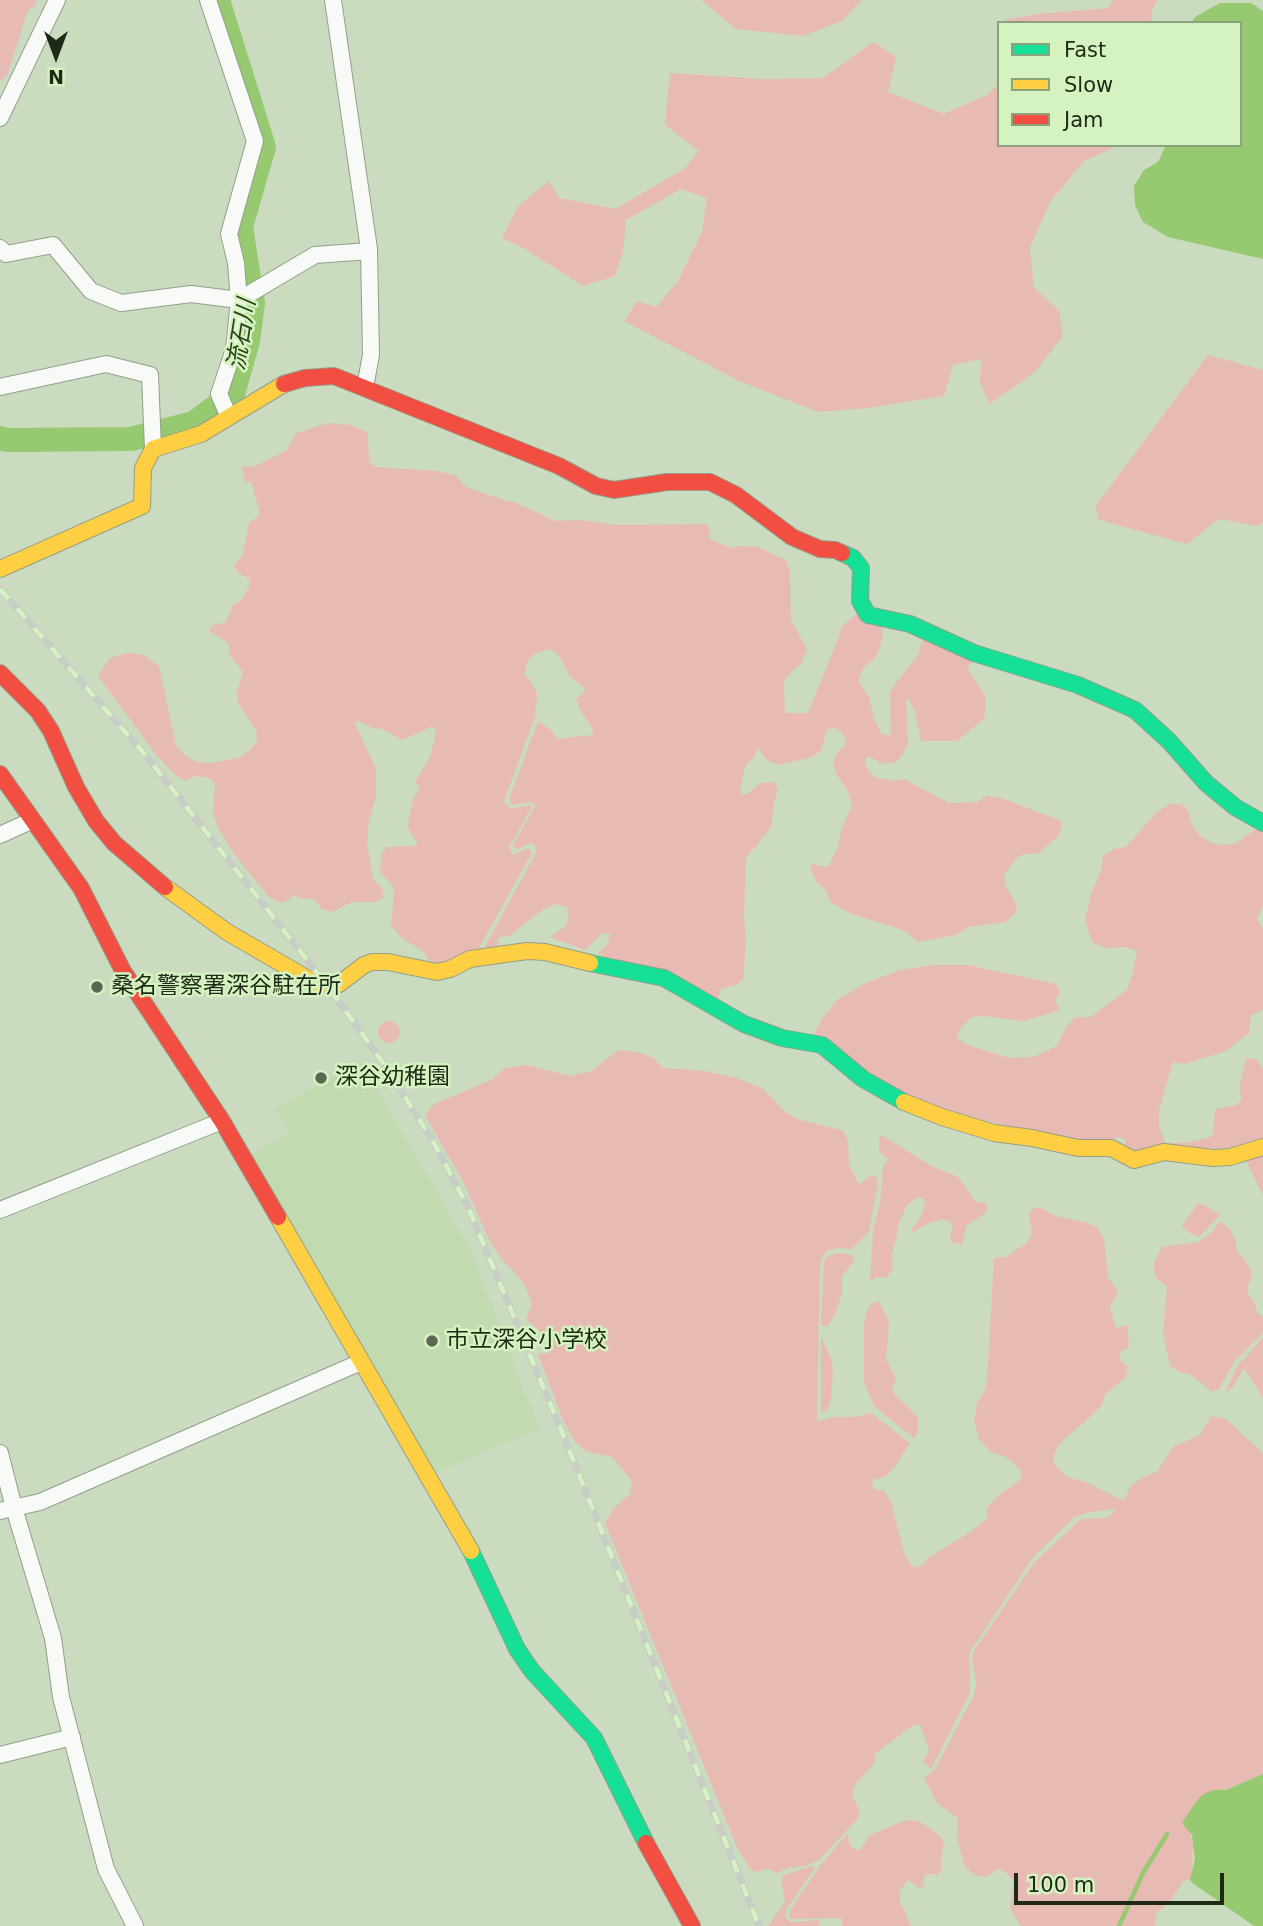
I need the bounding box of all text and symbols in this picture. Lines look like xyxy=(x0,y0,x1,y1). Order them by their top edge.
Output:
north arrow xyxy=(21,21,91,91)
legend xyxy=(997,21,1242,147)
text: Fast xyxy=(1064,38,1106,62)
text: N xyxy=(48,66,64,88)
text: Slow xyxy=(1064,73,1113,97)
text: Jam xyxy=(1064,108,1104,132)
water label: 流石川 xyxy=(223,297,263,373)
place label: 桑名警察署深谷駐在所 xyxy=(111,973,341,1001)
marker: 桑名警察署深谷駐在所 xyxy=(89,979,105,995)
place label: 深谷幼稚園 xyxy=(335,1064,450,1092)
marker: 深谷幼稚園 xyxy=(313,1070,329,1086)
place label: 市立深谷小学校 xyxy=(446,1327,607,1355)
marker: 市立深谷小学校 xyxy=(424,1333,440,1349)
scale bar xyxy=(1018,1860,1228,1904)
text: 100 m xyxy=(1027,1873,1094,1897)

